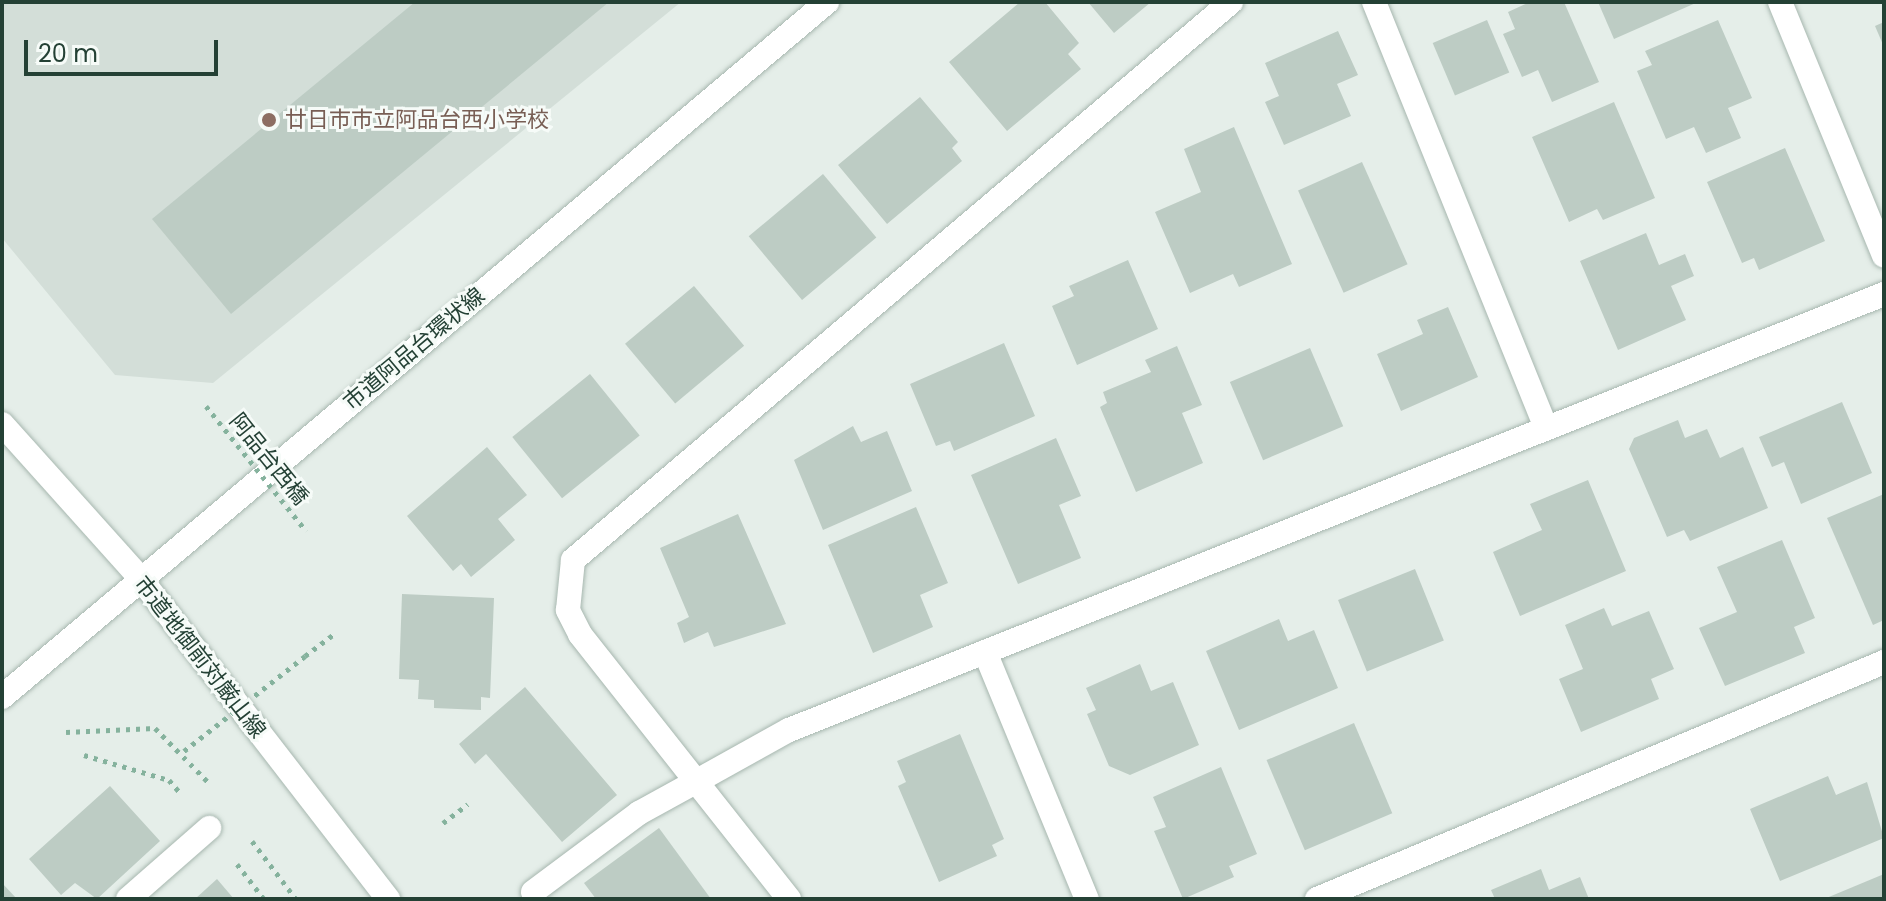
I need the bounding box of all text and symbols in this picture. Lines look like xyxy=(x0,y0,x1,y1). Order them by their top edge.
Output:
scale bar xyxy=(28,24,222,74)
text: 20 m xyxy=(38,37,98,70)
place label: 廿日市市立阿品台西小学校 xyxy=(285,107,549,133)
marker: 廿日市市立阿品台西小学校 xyxy=(260,111,278,129)
street label: 市道阿品台環状線 xyxy=(338,282,490,416)
street label: 阿品台西橋 xyxy=(224,408,314,510)
street label: 市道地御前対厳山線 xyxy=(129,571,271,743)

